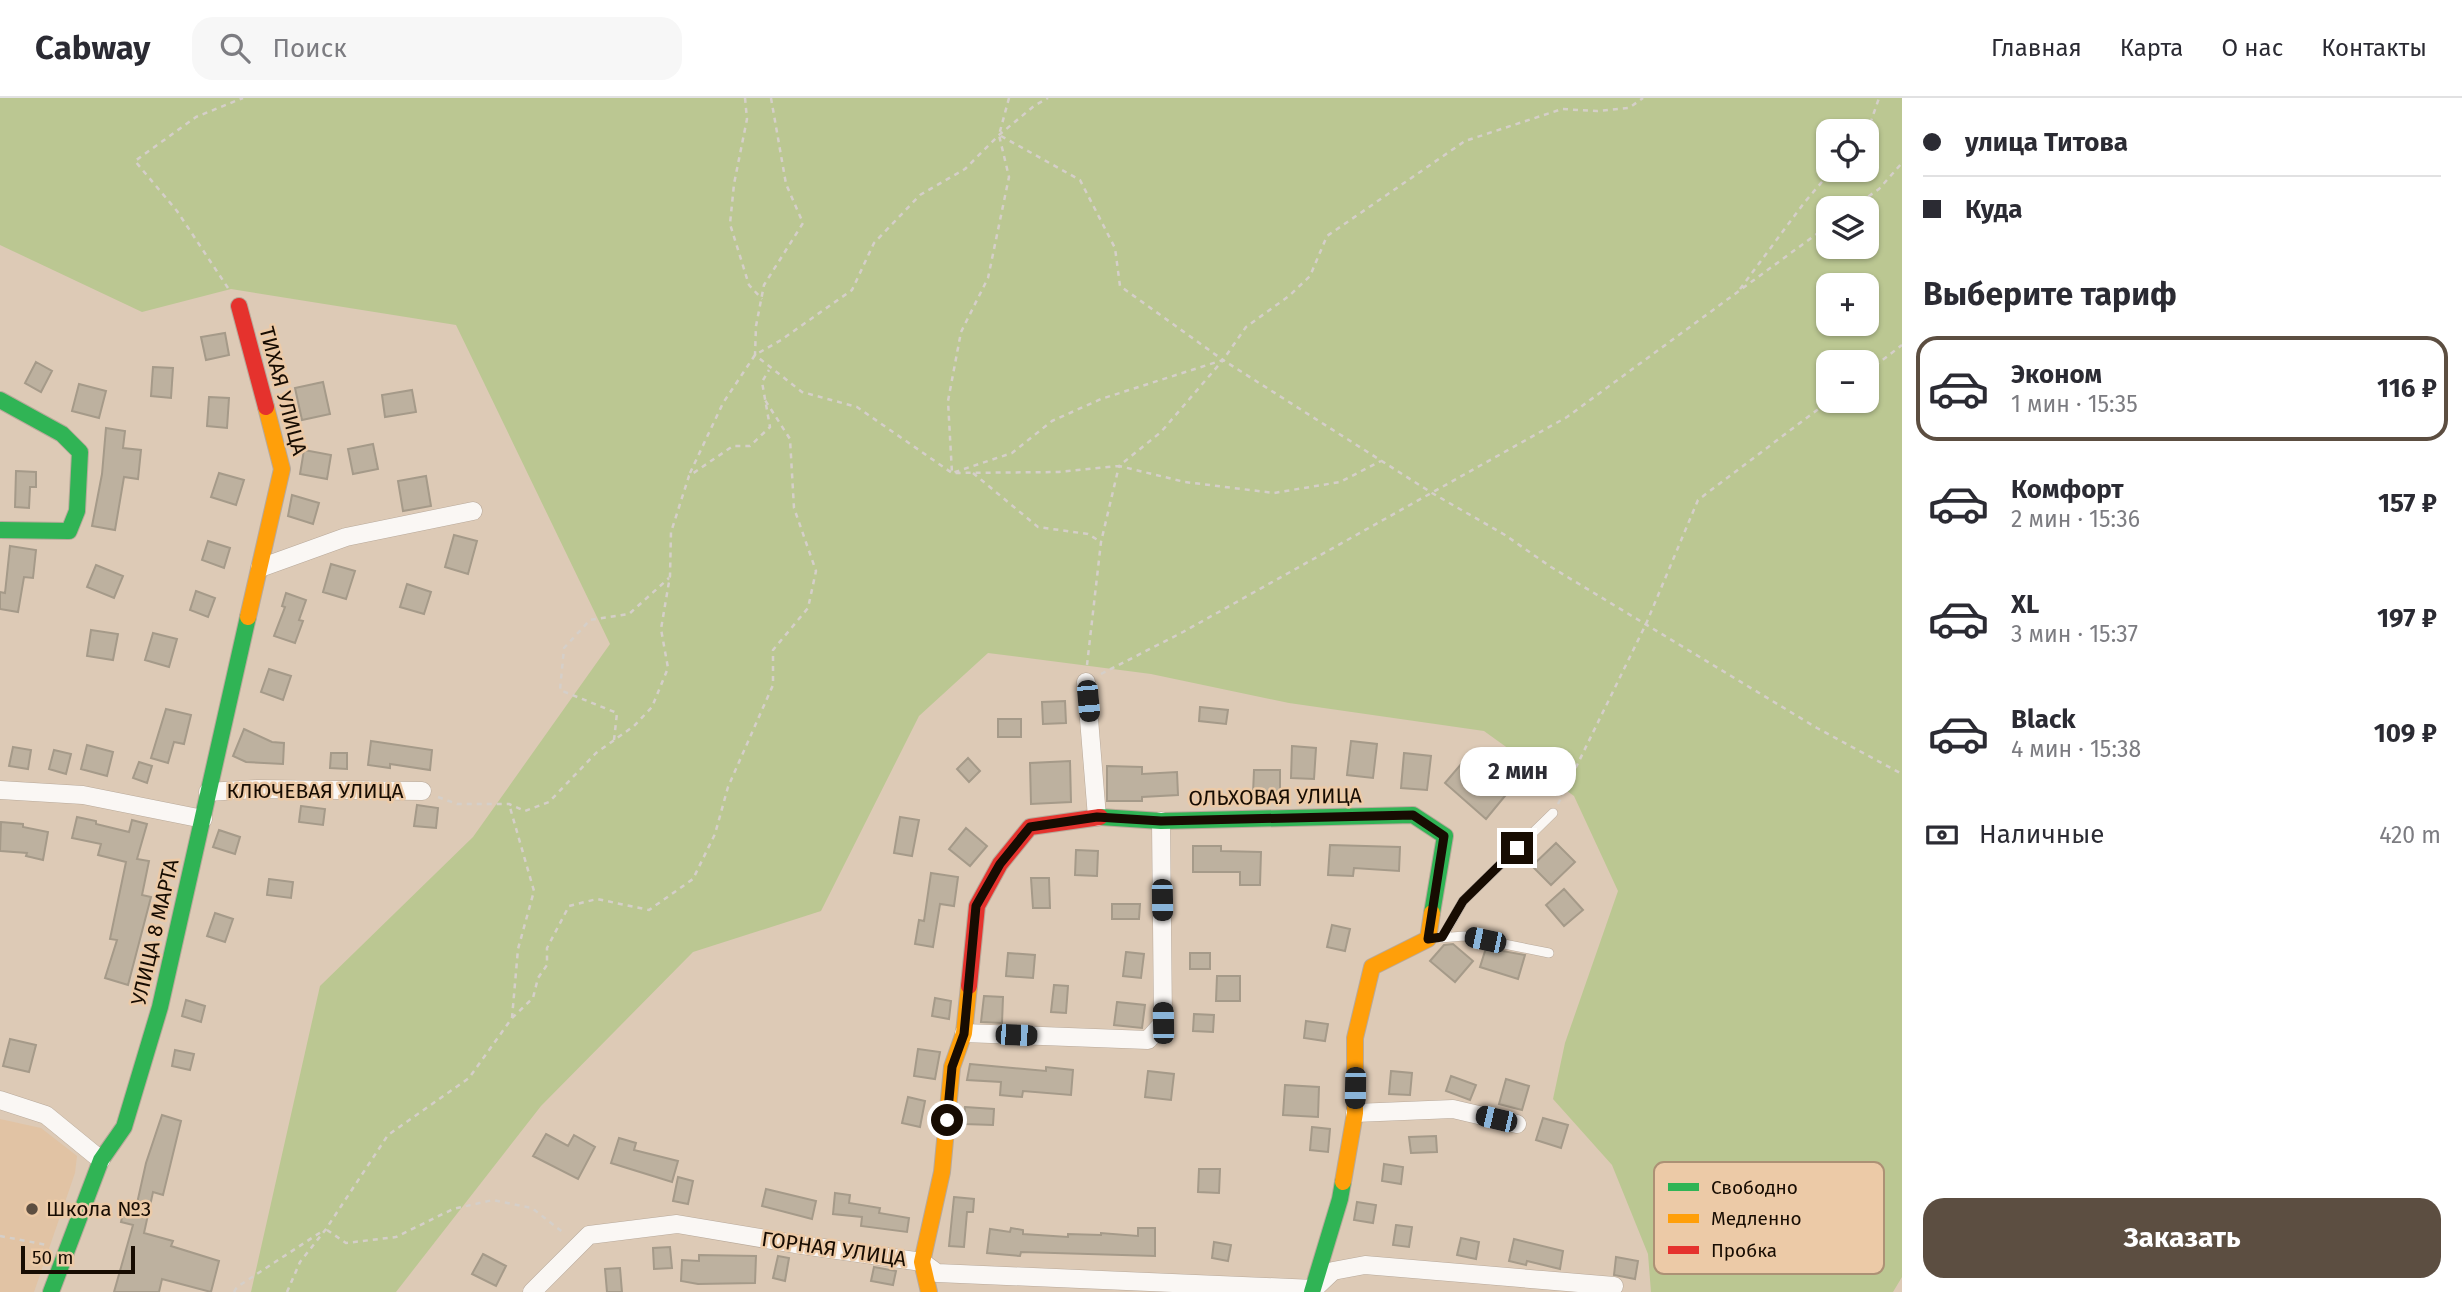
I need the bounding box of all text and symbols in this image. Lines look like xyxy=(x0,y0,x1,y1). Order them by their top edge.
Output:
search box xyxy=(192,17,682,80)
text: Cabway xyxy=(35,28,150,68)
icon: search xyxy=(216,29,254,67)
text: Поиск xyxy=(272,33,347,64)
text: Главная xyxy=(1991,34,2082,62)
text: Карта xyxy=(2120,34,2183,62)
text: О нас xyxy=(2221,34,2283,62)
text: Контакты xyxy=(2321,34,2427,62)
map controls xyxy=(1816,119,1879,413)
button: locate xyxy=(1816,119,1879,182)
text: улица Титова xyxy=(1965,127,2128,158)
text: Куда xyxy=(1965,194,2023,225)
button: layers xyxy=(1816,196,1879,259)
button: + xyxy=(1816,273,1879,336)
text: Выберите тариф xyxy=(1923,275,2177,313)
street label: ТИХАЯ УЛИЦА xyxy=(253,324,313,458)
button: − xyxy=(1816,350,1879,413)
icon: car xyxy=(1927,357,1990,420)
text: Эконом xyxy=(2011,359,2102,390)
text: 116 ₽ xyxy=(2377,373,2437,404)
text: 1 мин · 15:35 xyxy=(2011,390,2138,418)
icon: car xyxy=(1927,472,1990,535)
text: Комфорт xyxy=(2011,474,2124,505)
text: 157 ₽ xyxy=(2378,488,2437,519)
text: 2 мин · 15:36 xyxy=(2011,505,2140,533)
icon: car xyxy=(1927,587,1990,650)
text: XL xyxy=(2011,589,2039,620)
text: 197 ₽ xyxy=(2377,603,2437,634)
text: 3 мин · 15:37 xyxy=(2011,620,2138,648)
car xyxy=(1076,679,1101,723)
icon: car xyxy=(1927,702,1990,765)
text: Black xyxy=(2011,704,2076,735)
text: 109 ₽ xyxy=(2374,718,2437,749)
text: 4 мин · 15:38 xyxy=(2011,735,2141,763)
callout: 2 мин xyxy=(1459,746,1575,796)
text: 2 мин xyxy=(1488,757,1548,785)
street label: КЛЮЧЕВАЯ УЛИЦА xyxy=(226,778,404,804)
street label: ОЛЬХОВАЯ УЛИЦА xyxy=(1188,782,1362,812)
icon: cash xyxy=(1923,816,1961,854)
text: Наличные xyxy=(1979,819,2104,850)
text: 420 m xyxy=(2379,821,2441,849)
route end xyxy=(1501,832,1533,864)
street label: УЛИЦА 8 МАРТА xyxy=(126,856,184,1008)
car xyxy=(1152,879,1173,921)
car xyxy=(1463,925,1508,955)
car xyxy=(1153,1002,1174,1044)
car xyxy=(995,1024,1038,1046)
car xyxy=(1345,1067,1366,1109)
route start xyxy=(931,1104,963,1136)
car xyxy=(1474,1104,1519,1134)
legend xyxy=(1654,1162,1884,1274)
text: Свободно xyxy=(1711,1176,1798,1199)
place label: Школа №3 xyxy=(46,1196,151,1222)
button: Заказать xyxy=(1923,1198,2441,1278)
marker: Школа №3 xyxy=(24,1201,40,1217)
text: Медленно xyxy=(1711,1207,1802,1230)
street label: ГОРНАЯ УЛИЦА xyxy=(760,1226,908,1272)
text: Пробка xyxy=(1711,1239,1777,1262)
scale bar xyxy=(21,1243,135,1275)
text: 50 m xyxy=(32,1246,73,1269)

